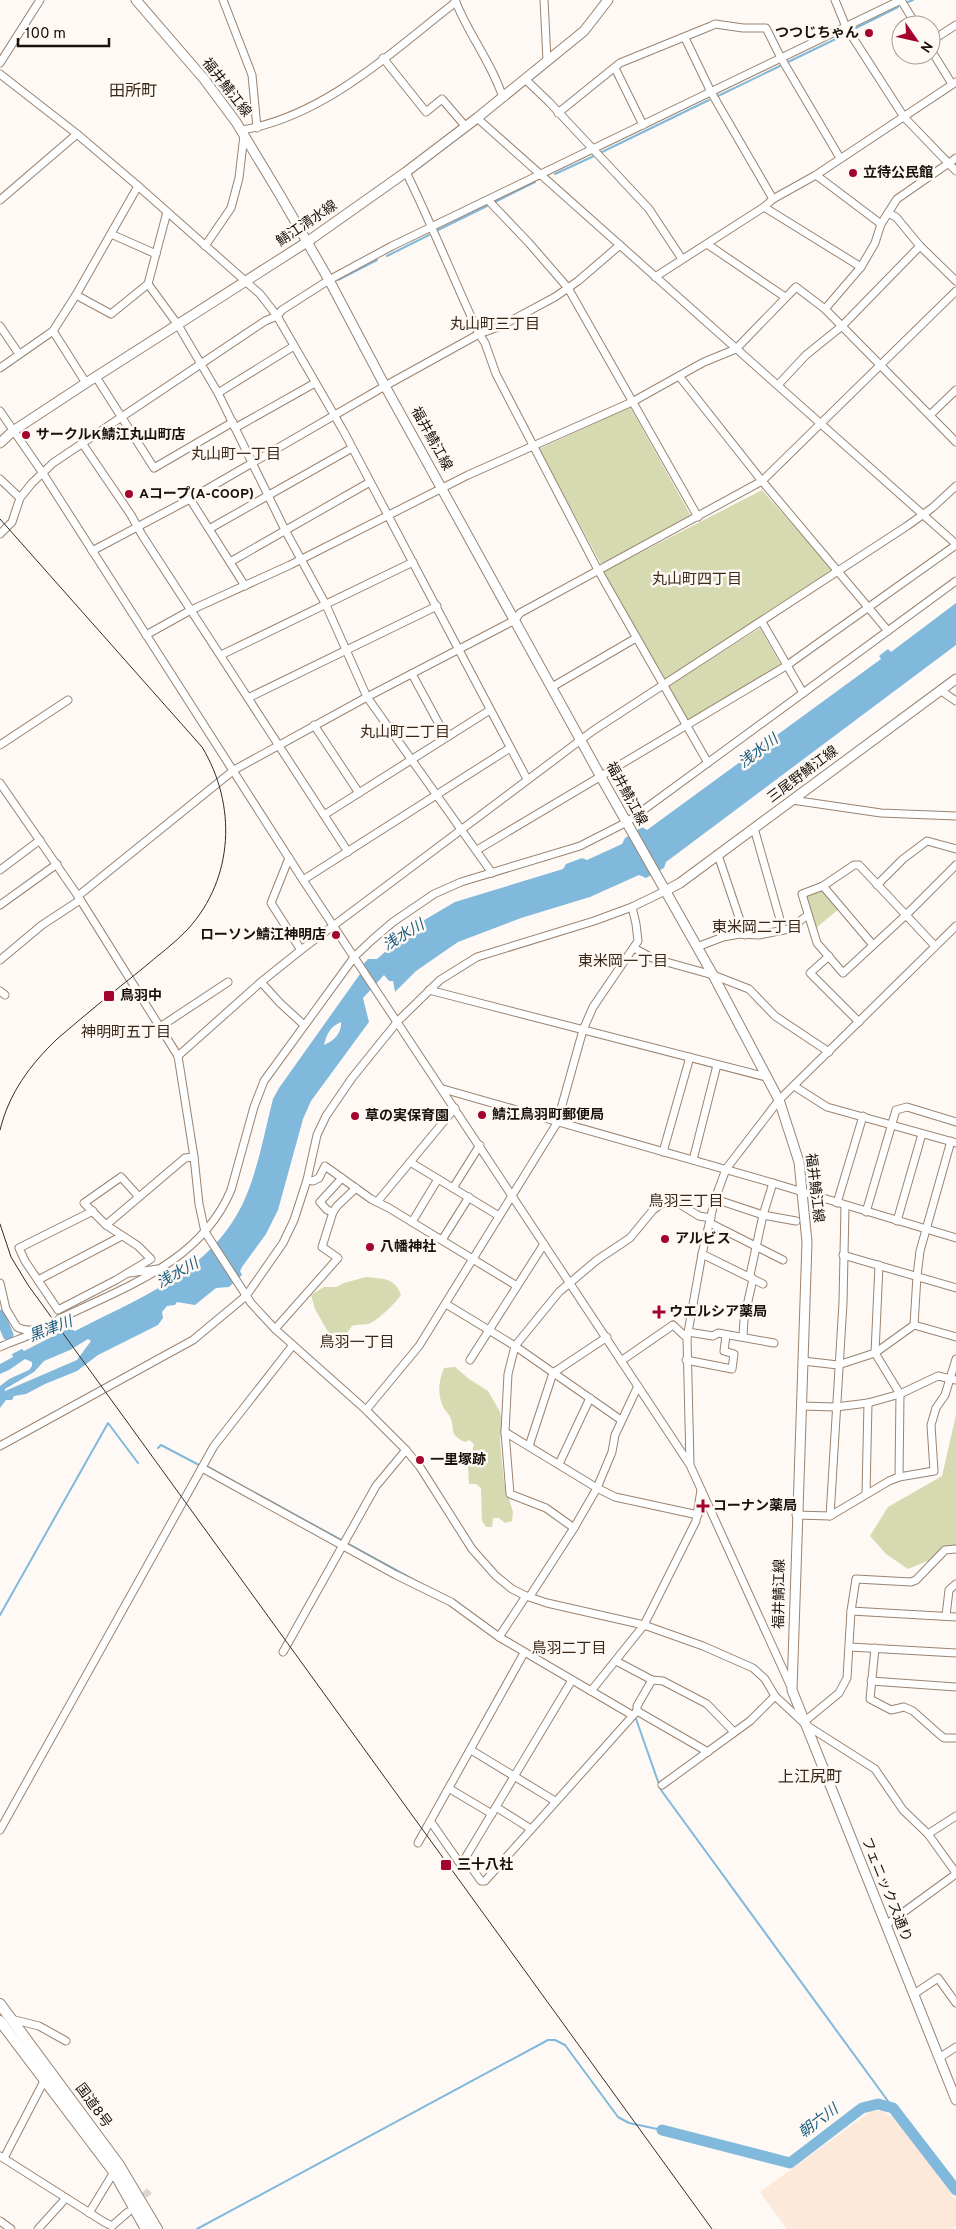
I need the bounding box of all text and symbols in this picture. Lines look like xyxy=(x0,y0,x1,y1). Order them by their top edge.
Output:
scale bar xyxy=(18,15,109,47)
north arrow xyxy=(891,15,941,65)
text: 100 m xyxy=(25,25,66,44)
place label: つつじちゃん xyxy=(775,25,859,42)
marker: つつじちゃん xyxy=(863,27,875,39)
text: N xyxy=(916,38,935,55)
street label: 福井鯖江線 xyxy=(198,55,255,121)
district label: 田所町 xyxy=(109,82,157,102)
place label: 立待公民館 xyxy=(863,164,933,182)
marker: 立待公民館 xyxy=(847,167,859,179)
street label: 鯖江清水線 xyxy=(273,197,341,251)
district label: 丸山町三丁目 xyxy=(450,316,540,335)
street label: 福井鯖江線 xyxy=(407,404,456,474)
place label: サークルK鯖江丸山町店 xyxy=(36,427,186,444)
marker: サークルK鯖江丸山町店 xyxy=(20,429,32,441)
district label: 丸山町一丁目 xyxy=(191,446,281,465)
place label: Aコープ(A-COOP) xyxy=(139,486,254,503)
marker: Aコープ(A-COOP) xyxy=(123,488,135,500)
district label: 丸山町四丁目 xyxy=(652,571,742,590)
district label: 丸山町二丁目 xyxy=(360,724,450,743)
water label: 浅水川 xyxy=(735,730,784,773)
street label: 三尾野鯖江線 xyxy=(764,743,842,807)
street label: 福井鯖江線 xyxy=(602,759,651,829)
water label: 浅水川 xyxy=(380,915,430,956)
district label: 東米岡二丁目 xyxy=(712,919,802,938)
place label: ローソン鯖江神明店 xyxy=(200,926,326,944)
marker: ローソン鯖江神明店 xyxy=(330,929,342,941)
district label: 東米岡一丁目 xyxy=(578,953,668,972)
place label: 鳥羽中 xyxy=(120,987,162,1005)
marker: 鳥羽中 xyxy=(102,989,116,1003)
district label: 神明町五丁目 xyxy=(81,1024,171,1043)
place label: 鯖江鳥羽町郵便局 xyxy=(492,1106,604,1124)
place label: 草の実保育園 xyxy=(365,1108,449,1125)
marker: 鯖江鳥羽町郵便局 xyxy=(476,1109,488,1121)
marker: 草の実保育園 xyxy=(349,1110,361,1122)
street label: 福井鯖江線 xyxy=(801,1152,828,1224)
district label: 鳥羽三丁目 xyxy=(648,1193,724,1212)
place label: アルビス xyxy=(675,1231,731,1248)
marker: アルビス xyxy=(659,1233,671,1245)
place label: 八幡神社 xyxy=(380,1238,436,1256)
marker: 八幡神社 xyxy=(364,1241,376,1253)
water label: 浅水川 xyxy=(154,1254,204,1293)
place label: ウエルシア薬局 xyxy=(669,1304,767,1321)
marker: ウエルシア薬局 xyxy=(653,1306,665,1318)
water label: 黒津川 xyxy=(27,1312,77,1347)
district label: 鳥羽一丁目 xyxy=(319,1334,395,1353)
place label: 一里塚跡 xyxy=(430,1452,486,1469)
marker: 一里塚跡 xyxy=(414,1454,426,1466)
place label: コーナン薬局 xyxy=(713,1498,797,1515)
marker: コーナン薬局 xyxy=(697,1500,709,1512)
street label: 福井鯖江線 xyxy=(770,1559,789,1629)
district label: 鳥羽二丁目 xyxy=(531,1640,607,1659)
district label: 上江尻町 xyxy=(778,1768,842,1788)
street label: フェニックス通り xyxy=(857,1835,915,1945)
place label: 三十八社 xyxy=(457,1856,513,1874)
marker: 三十八社 xyxy=(439,1858,453,1872)
street label: 国道8号 xyxy=(71,2081,115,2131)
water label: 朝六川 xyxy=(795,2100,844,2143)

